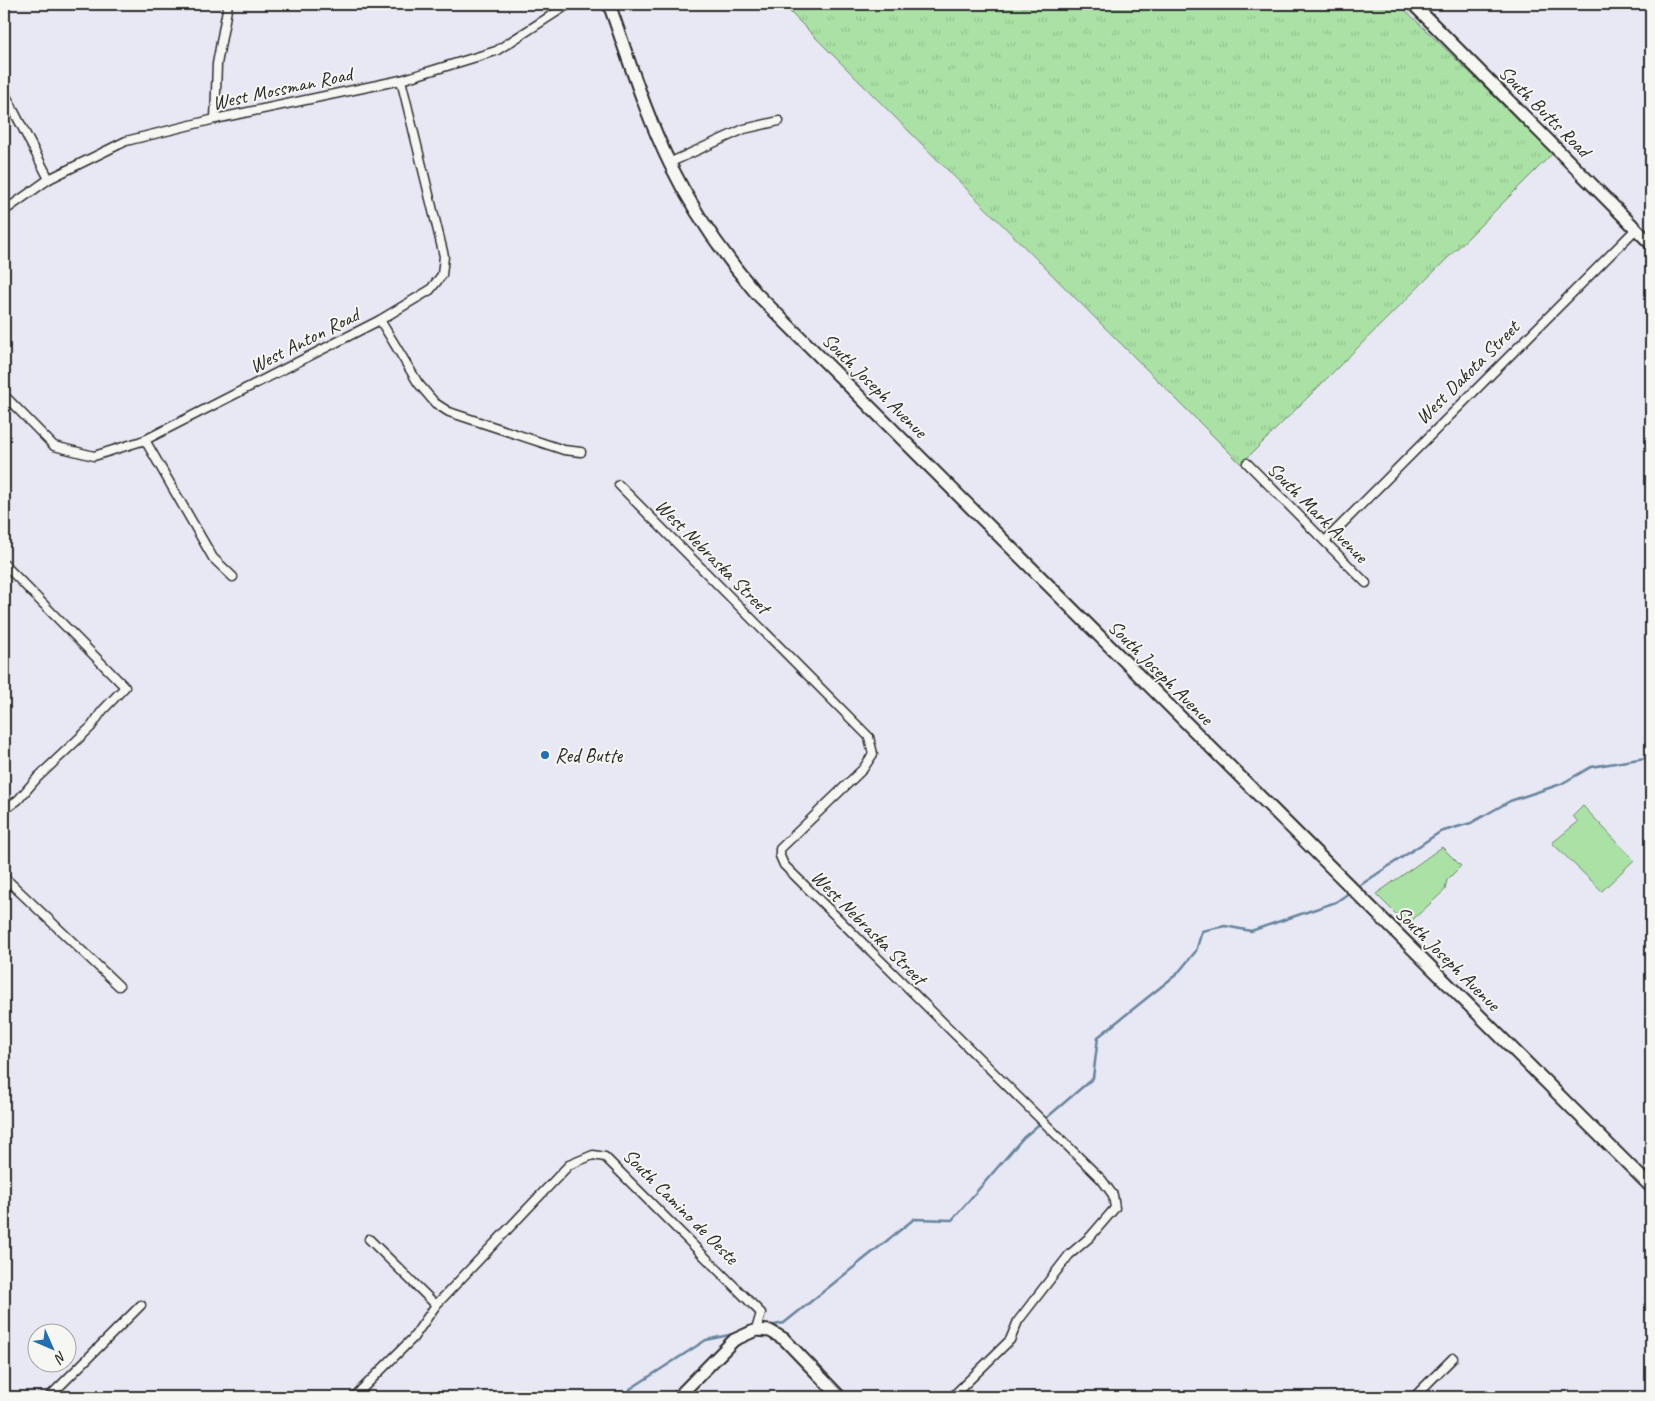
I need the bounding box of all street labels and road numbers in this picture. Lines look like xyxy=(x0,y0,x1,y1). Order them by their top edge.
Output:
street label: South Butts Road xyxy=(1493,60,1598,165)
street label: West Mossman Road xyxy=(210,61,357,116)
street label: West Anton Road xyxy=(245,301,366,379)
street label: West Dakota Street xyxy=(1410,314,1526,430)
street label: South Joseph Avenue xyxy=(817,328,934,444)
street label: South Mark Avenue xyxy=(1262,457,1374,569)
street label: West Nebraska Street xyxy=(650,494,778,622)
street label: South Joseph Avenue xyxy=(1103,615,1220,731)
street label: West Nebraska Street xyxy=(806,865,934,993)
street label: South Joseph Avenue xyxy=(1390,901,1507,1017)
street label: South Camino de Oeste xyxy=(617,1143,745,1271)

